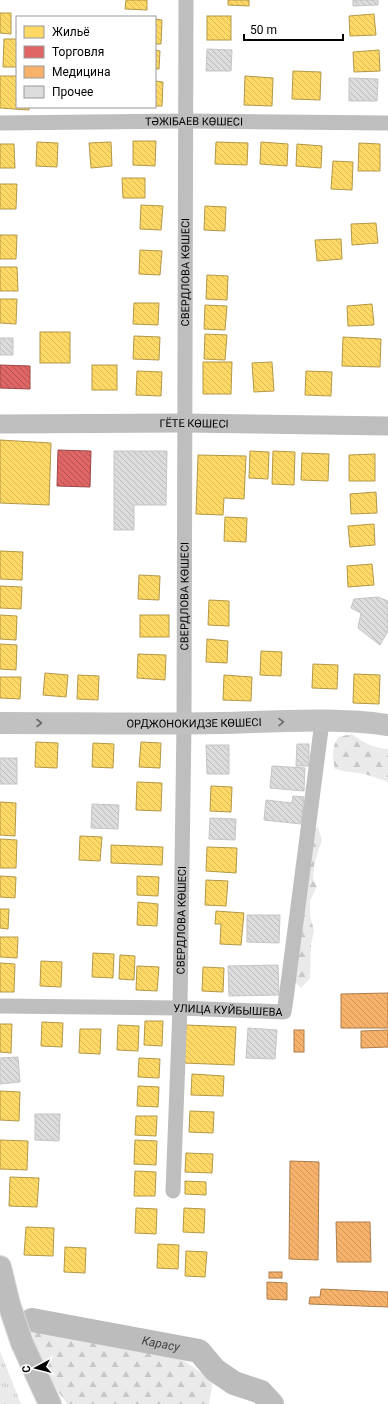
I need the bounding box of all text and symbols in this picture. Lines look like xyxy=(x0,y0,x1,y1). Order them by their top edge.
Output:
legend xyxy=(16,16,156,108)
scale bar xyxy=(244,16,343,42)
text: 50 m xyxy=(250,23,277,37)
text: Жильё xyxy=(52,25,90,39)
text: Торговля xyxy=(52,45,104,59)
text: Медицина xyxy=(52,65,111,79)
text: Прочее xyxy=(52,85,93,99)
street label: ТӘЖІБАЕВ КӨШЕСІ xyxy=(145,115,243,129)
street label: СВЕРДЛОВА КӨШЕСІ xyxy=(179,218,192,326)
street label: ГЁТЕ КӨШЕСІ xyxy=(159,417,229,431)
street label: СВЕРДЛОВА КӨШЕСІ xyxy=(178,542,192,650)
street label: ОРДЖОНОКИДЗЕ КӨШЕСІ xyxy=(126,716,262,730)
one-way arrow xyxy=(278,718,284,726)
one-way arrow xyxy=(36,719,42,727)
street label: СВЕРДЛОВА КӨШЕСІ xyxy=(174,866,189,974)
street label: УЛИЦА КУЙБЫШЕВА xyxy=(173,1002,284,1019)
water label: Карасу xyxy=(141,1334,181,1354)
north arrow xyxy=(16,1348,56,1388)
text: С xyxy=(20,1365,33,1374)

